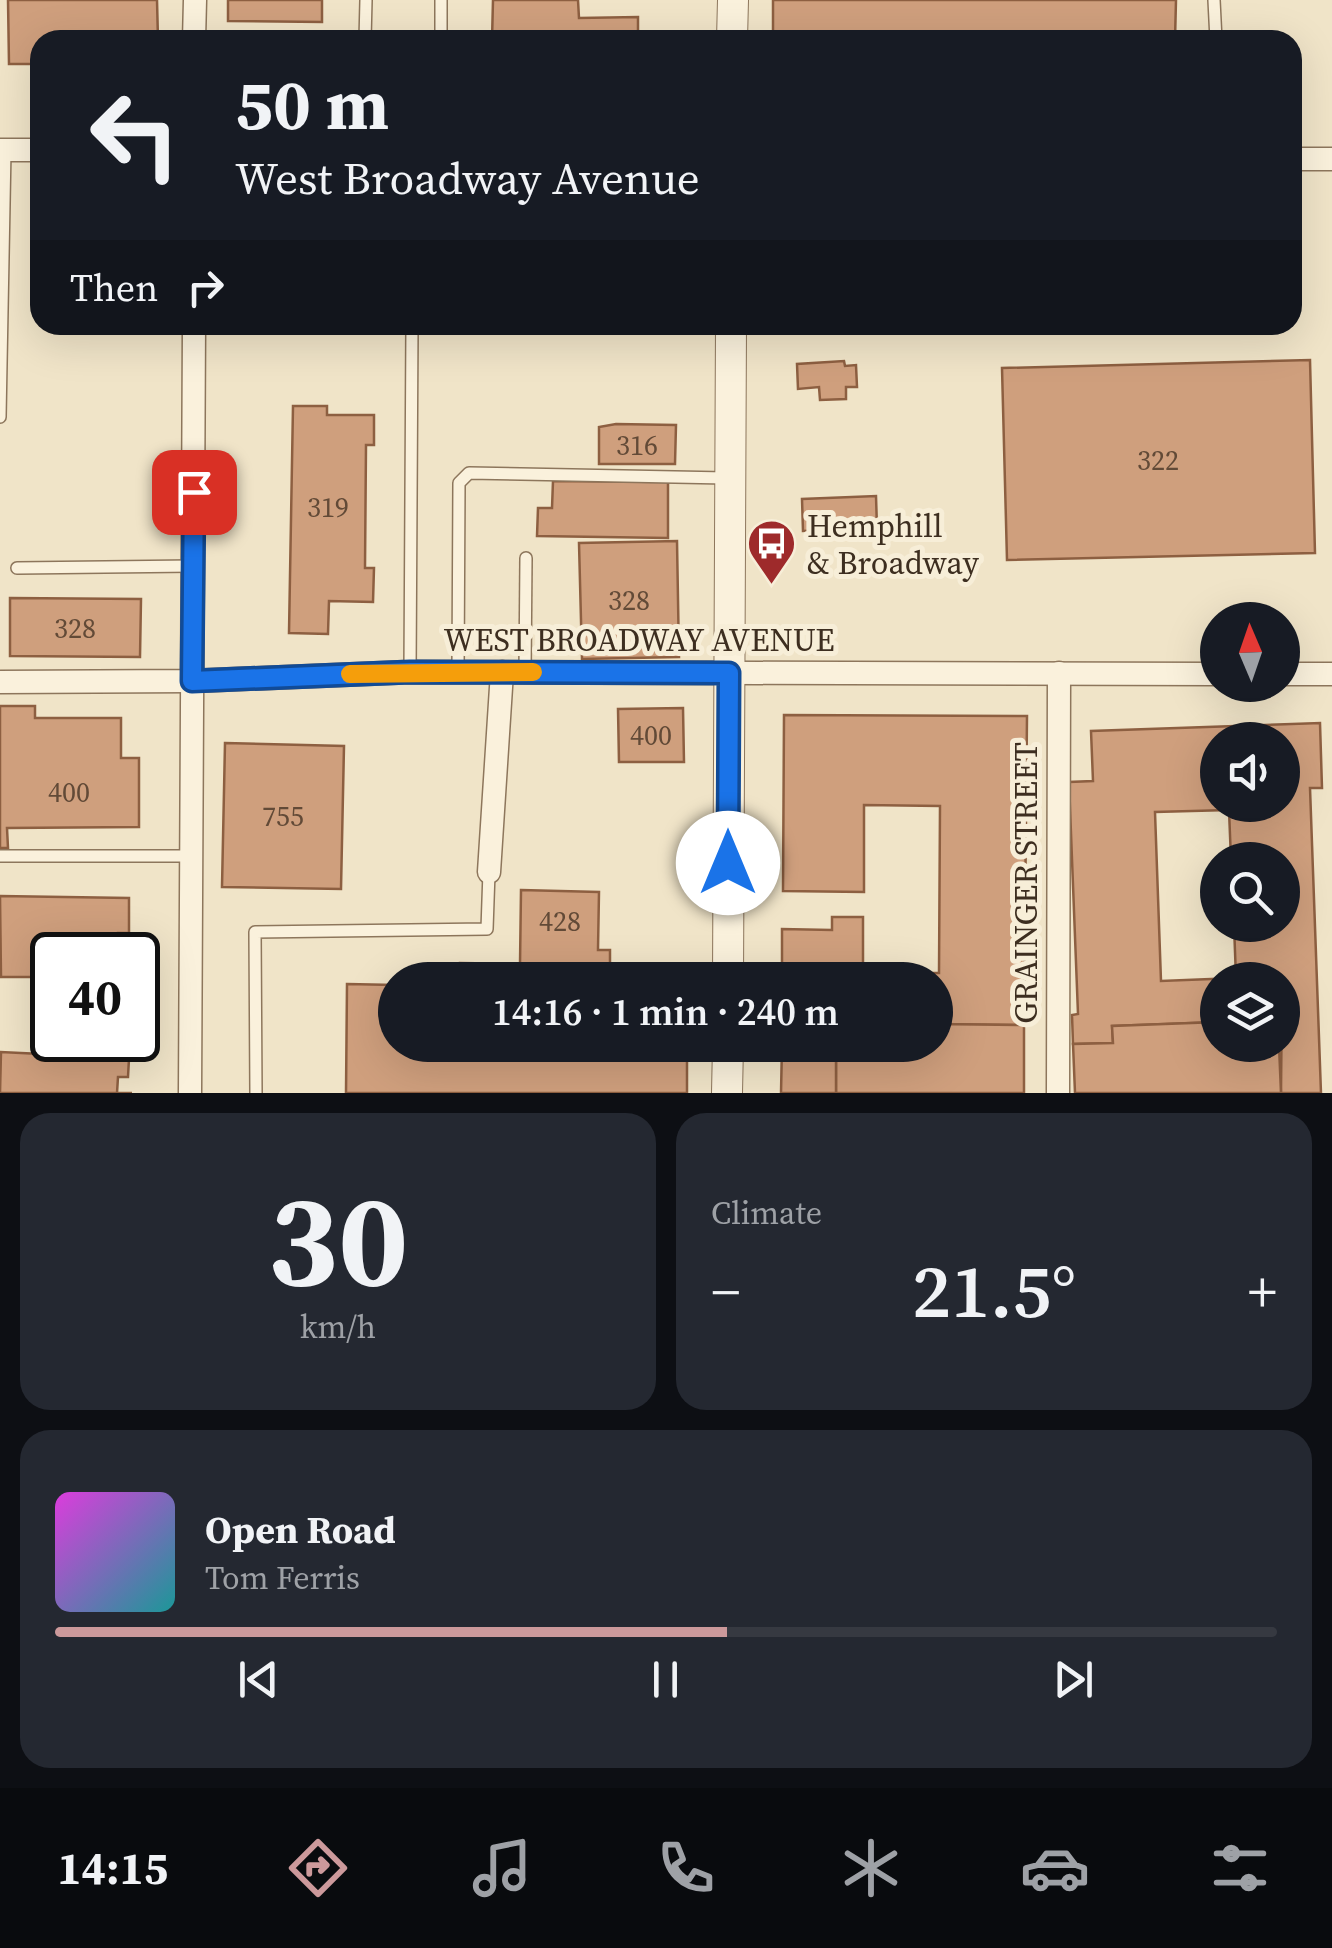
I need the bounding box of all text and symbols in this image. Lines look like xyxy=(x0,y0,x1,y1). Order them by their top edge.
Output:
text: 50 m xyxy=(235,56,389,152)
icon: left xyxy=(70,70,200,200)
text: West Broadway Avenue xyxy=(235,147,700,209)
icon: right xyxy=(178,260,233,315)
text: Then xyxy=(70,262,158,314)
house number: 316 xyxy=(616,426,658,464)
house number: 322 xyxy=(1137,441,1179,479)
pin xyxy=(152,450,237,535)
icon: arrive xyxy=(167,465,222,520)
house number: 319 xyxy=(307,488,349,526)
place label: Hemphill & Broadway xyxy=(807,504,979,585)
bus stop icon: Hemphill & Broadway xyxy=(746,518,798,586)
house number: 328 xyxy=(608,581,650,619)
north arrow xyxy=(1200,602,1300,702)
map controls xyxy=(1200,602,1300,1062)
house number: 328 xyxy=(54,609,96,647)
street label: WEST BROADWAY AVENUE xyxy=(443,618,835,662)
house number: 400 xyxy=(630,716,672,754)
button: sound xyxy=(1200,722,1300,822)
street label: GRAINGER STREET xyxy=(1004,742,1048,1024)
house number: 400 xyxy=(48,773,90,811)
house number: 755 xyxy=(262,797,304,835)
position arrow xyxy=(676,811,780,915)
button: search xyxy=(1200,842,1300,942)
house number: 428 xyxy=(539,902,581,940)
speed limit sign: 40 xyxy=(30,932,160,1062)
button: layers xyxy=(1200,962,1300,1062)
text: 14:16 · 1 min · 240 m xyxy=(492,986,839,1038)
text: 30 xyxy=(268,1150,408,1329)
text: Climate xyxy=(711,1191,822,1235)
text: 21.5° xyxy=(912,1239,1076,1342)
text: − xyxy=(711,1254,740,1329)
text: + xyxy=(1248,1254,1277,1329)
text: km/h xyxy=(300,1305,376,1349)
text: Open Road xyxy=(205,1504,396,1556)
text: Tom Ferris xyxy=(205,1556,360,1600)
icon: previous xyxy=(231,1652,286,1707)
icon: pause xyxy=(638,1652,693,1707)
icon: next xyxy=(1046,1652,1101,1707)
icon: directions xyxy=(283,1833,353,1903)
icon: music xyxy=(467,1833,537,1903)
icon: phone xyxy=(651,1833,721,1903)
icon: climate xyxy=(836,1833,906,1903)
icon: car xyxy=(1020,1833,1090,1903)
icon: filters xyxy=(1205,1833,1275,1903)
text: 14:15 xyxy=(57,1837,168,1899)

